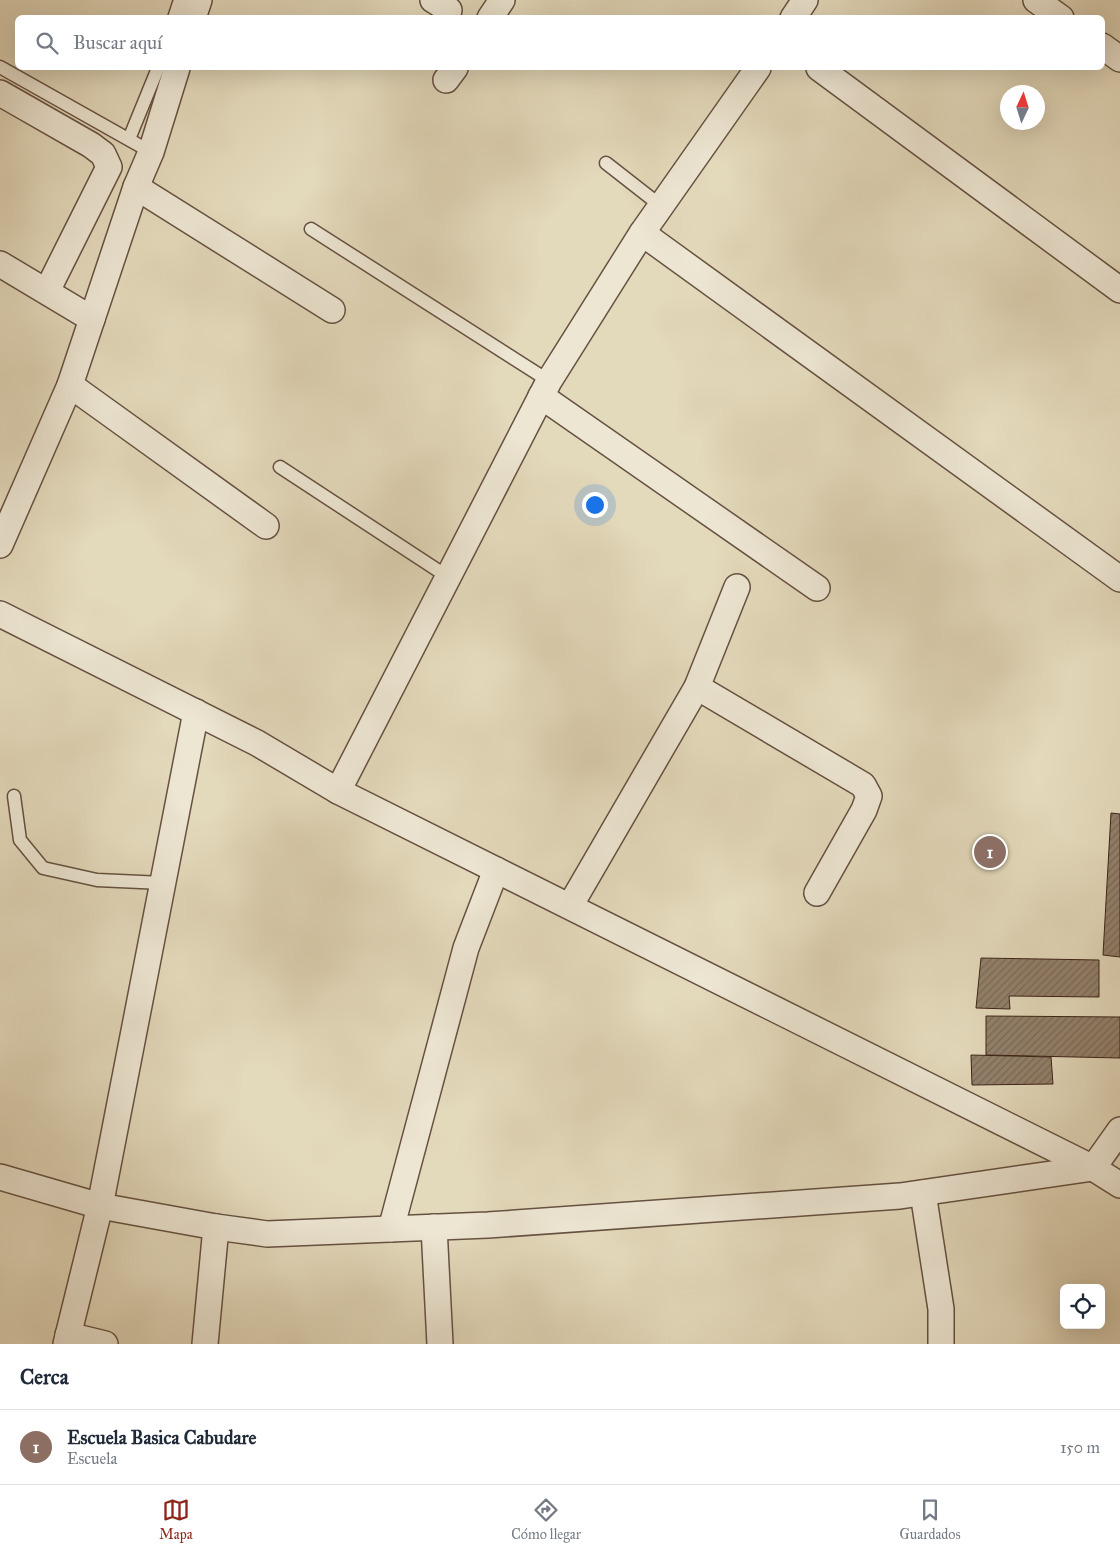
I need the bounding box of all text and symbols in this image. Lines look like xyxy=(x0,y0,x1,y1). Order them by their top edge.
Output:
search box xyxy=(15,15,1105,70)
icon: search xyxy=(33,29,61,57)
text: Buscar aquí xyxy=(73,31,162,54)
north arrow xyxy=(1000,85,1045,130)
your location xyxy=(582,492,608,518)
pin: 1 xyxy=(974,833,1006,871)
map controls xyxy=(1060,1284,1105,1329)
button: locate xyxy=(1060,1284,1105,1329)
text: Cerca xyxy=(20,1364,69,1390)
text: Escuela Basica Cabudare xyxy=(67,1426,256,1449)
text: 1 xyxy=(33,1438,39,1457)
text: 150 m xyxy=(1060,1438,1100,1457)
text: Escuela xyxy=(67,1449,117,1468)
tab: Mapa xyxy=(159,1496,193,1543)
tab: Cómo llegar xyxy=(511,1496,581,1543)
tab: Guardados xyxy=(900,1496,961,1543)

